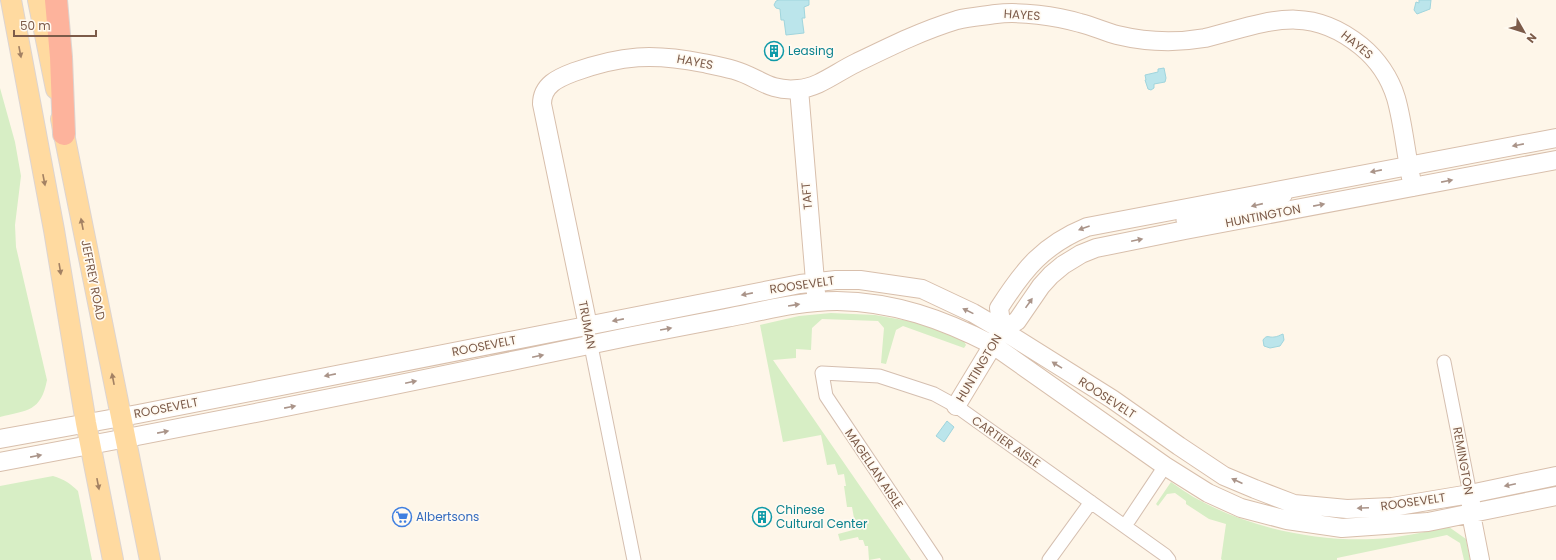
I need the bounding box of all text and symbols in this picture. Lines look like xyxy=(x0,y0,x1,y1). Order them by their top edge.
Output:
street label: HAYES xyxy=(1003,5,1041,24)
scale bar xyxy=(14,12,96,38)
north arrow xyxy=(1504,12,1544,52)
text: 50 m xyxy=(20,17,51,34)
street label: HAYES xyxy=(1338,26,1377,63)
text: N xyxy=(1523,30,1541,47)
building icon: Leasing xyxy=(763,40,785,62)
place label: Leasing xyxy=(788,42,834,59)
one-way arrow xyxy=(18,46,24,58)
street label: HAYES xyxy=(676,50,715,73)
one-way arrow xyxy=(1512,142,1524,148)
one-way arrow xyxy=(1370,168,1382,174)
one-way arrow xyxy=(42,174,48,186)
one-way arrow xyxy=(1441,178,1453,184)
street label: TAFT xyxy=(797,181,816,210)
street label: HUNTINGTON xyxy=(1224,200,1302,231)
one-way arrow xyxy=(1251,202,1263,208)
one-way arrow xyxy=(1313,202,1325,208)
one-way arrow xyxy=(79,218,85,230)
one-way arrow xyxy=(1077,226,1089,232)
one-way arrow xyxy=(1131,237,1143,243)
street label: JEFFREY ROAD xyxy=(77,238,110,322)
one-way arrow xyxy=(57,263,63,275)
street label: ROOSEVELT xyxy=(768,271,836,297)
one-way arrow xyxy=(741,292,753,298)
one-way arrow xyxy=(1025,298,1033,308)
street label: TRUMAN xyxy=(574,299,600,350)
one-way arrow xyxy=(787,302,800,308)
one-way arrow xyxy=(962,308,974,314)
one-way arrow xyxy=(612,317,624,323)
one-way arrow xyxy=(660,326,672,332)
street label: ROOSEVELT xyxy=(450,331,518,360)
street label: HUNTINGTON xyxy=(952,331,1006,405)
one-way arrow xyxy=(532,352,545,358)
one-way arrow xyxy=(1051,361,1063,368)
one-way arrow xyxy=(109,373,115,385)
one-way arrow xyxy=(324,373,337,379)
street label: ROOSEVELT xyxy=(1075,373,1140,423)
one-way arrow xyxy=(405,379,417,385)
street label: ROOSEVELT xyxy=(132,393,200,422)
one-way arrow xyxy=(284,403,296,409)
street label: CARTIER AISLE xyxy=(969,412,1044,472)
street label: MAGELLAN AISLE xyxy=(841,425,908,512)
street label: REMINGTON xyxy=(1449,426,1478,496)
one-way arrow xyxy=(157,428,169,434)
one-way arrow xyxy=(30,452,42,458)
one-way arrow xyxy=(95,478,101,490)
one-way arrow xyxy=(1231,478,1243,485)
one-way arrow xyxy=(1504,483,1516,489)
street label: ROOSEVELT xyxy=(1379,488,1447,514)
place label: Chinese Cultural Center xyxy=(776,501,868,532)
one-way arrow xyxy=(1357,505,1369,512)
supermarket icon: Albertsons xyxy=(391,506,413,528)
building icon: Chinese Cultural Center xyxy=(751,506,773,528)
place label: Albertsons xyxy=(416,508,479,525)

